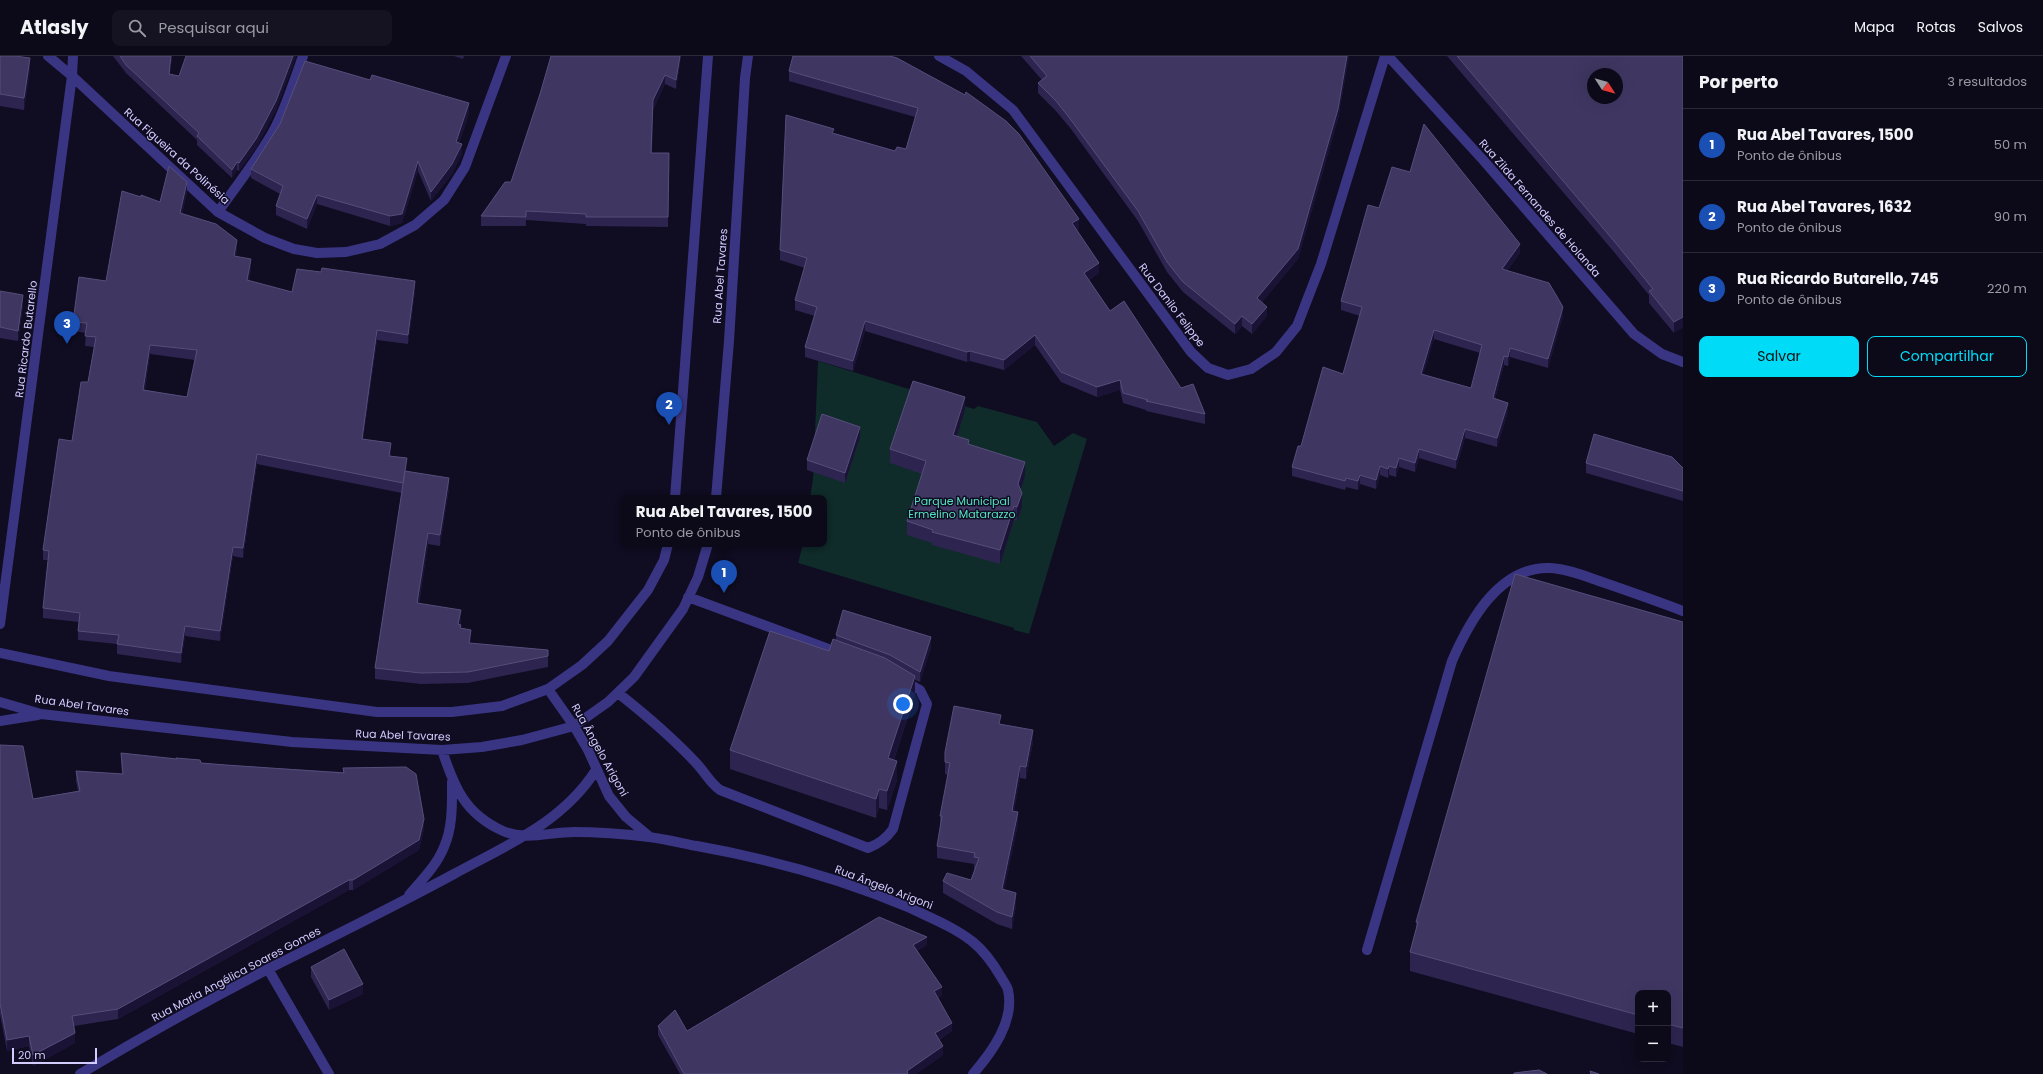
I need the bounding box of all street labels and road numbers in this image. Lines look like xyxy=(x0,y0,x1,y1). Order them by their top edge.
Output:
street label: Rua Figueira da Polinésia xyxy=(121,104,233,208)
street label: Rua Zilda Fernandes de Holanda xyxy=(1476,136,1604,280)
street label: Rua Abel Tavares xyxy=(709,228,731,324)
street label: Rua Danilo Felippe xyxy=(1135,260,1209,350)
street label: Rua Ricardo Butarello xyxy=(11,280,41,398)
street label: Rua Abel Tavares xyxy=(34,690,130,720)
street label: Rua Ângelo Arigoni xyxy=(568,701,632,800)
street label: Rua Abel Tavares xyxy=(355,725,451,745)
street label: Rua Ângelo Arigoni xyxy=(833,861,936,913)
street label: Rua Maria Angélica Soares Gomes xyxy=(149,922,324,1026)

